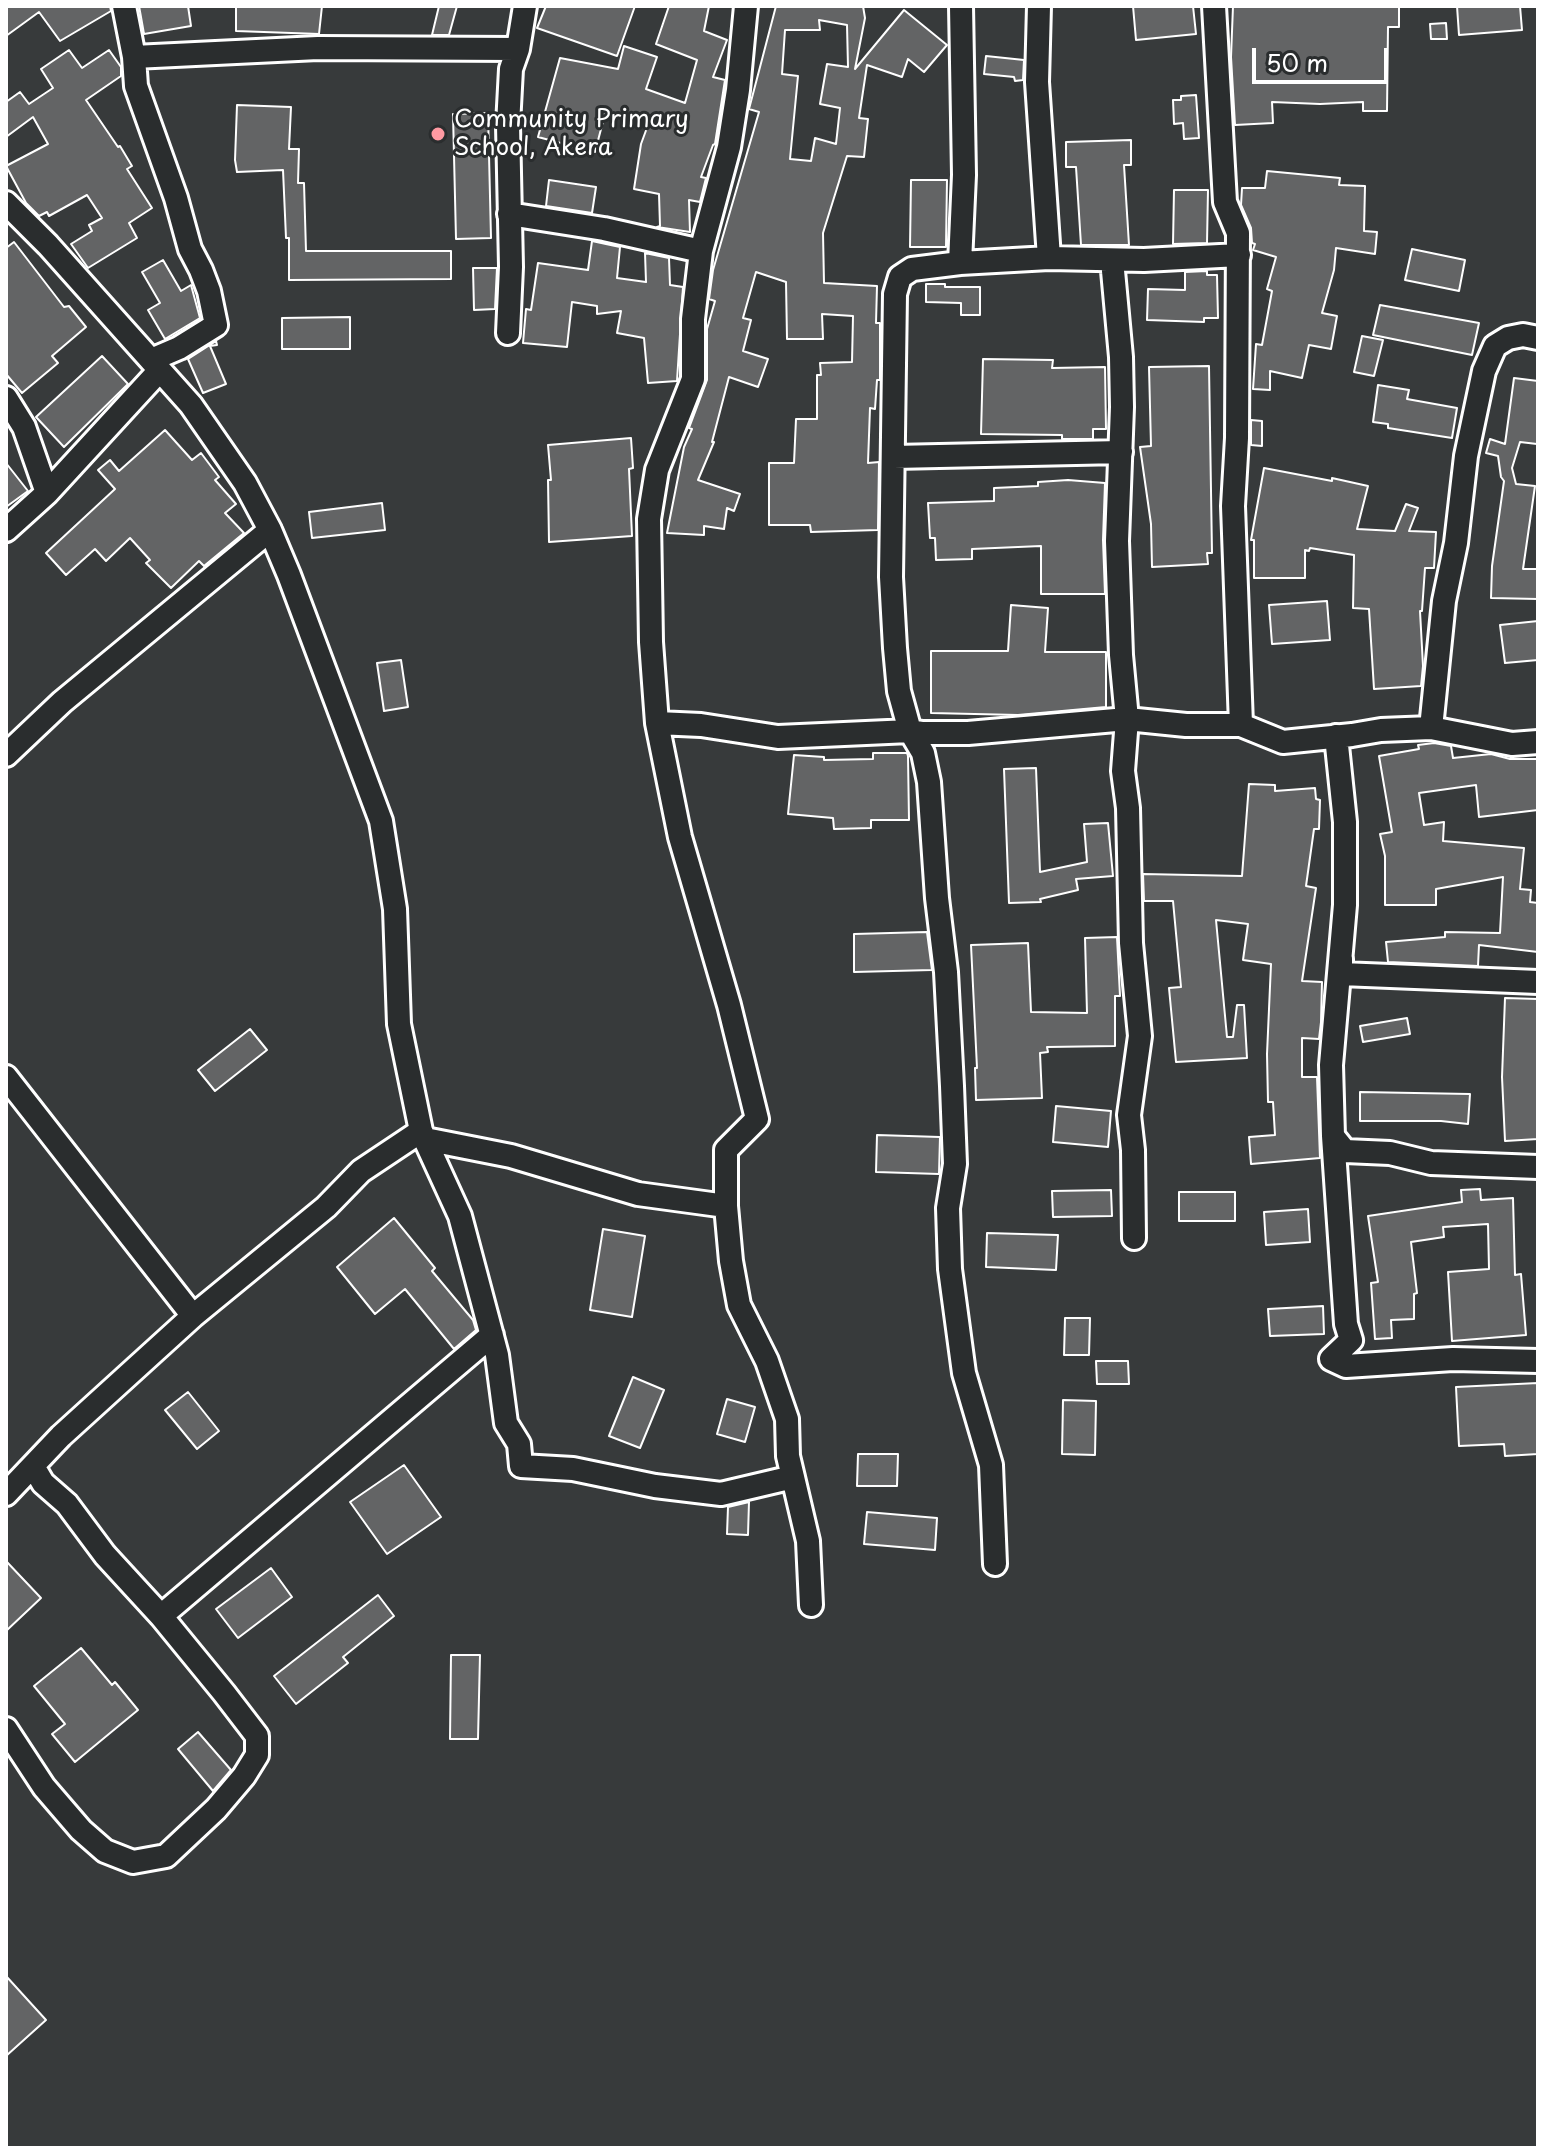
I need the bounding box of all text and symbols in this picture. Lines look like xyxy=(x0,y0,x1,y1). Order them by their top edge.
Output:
scale bar xyxy=(1256,32,1392,82)
text: 50 m xyxy=(1266,44,1328,80)
place label: Community Primary School, Akera xyxy=(454,106,689,162)
marker: Community Primary School, Akera xyxy=(429,125,447,143)

